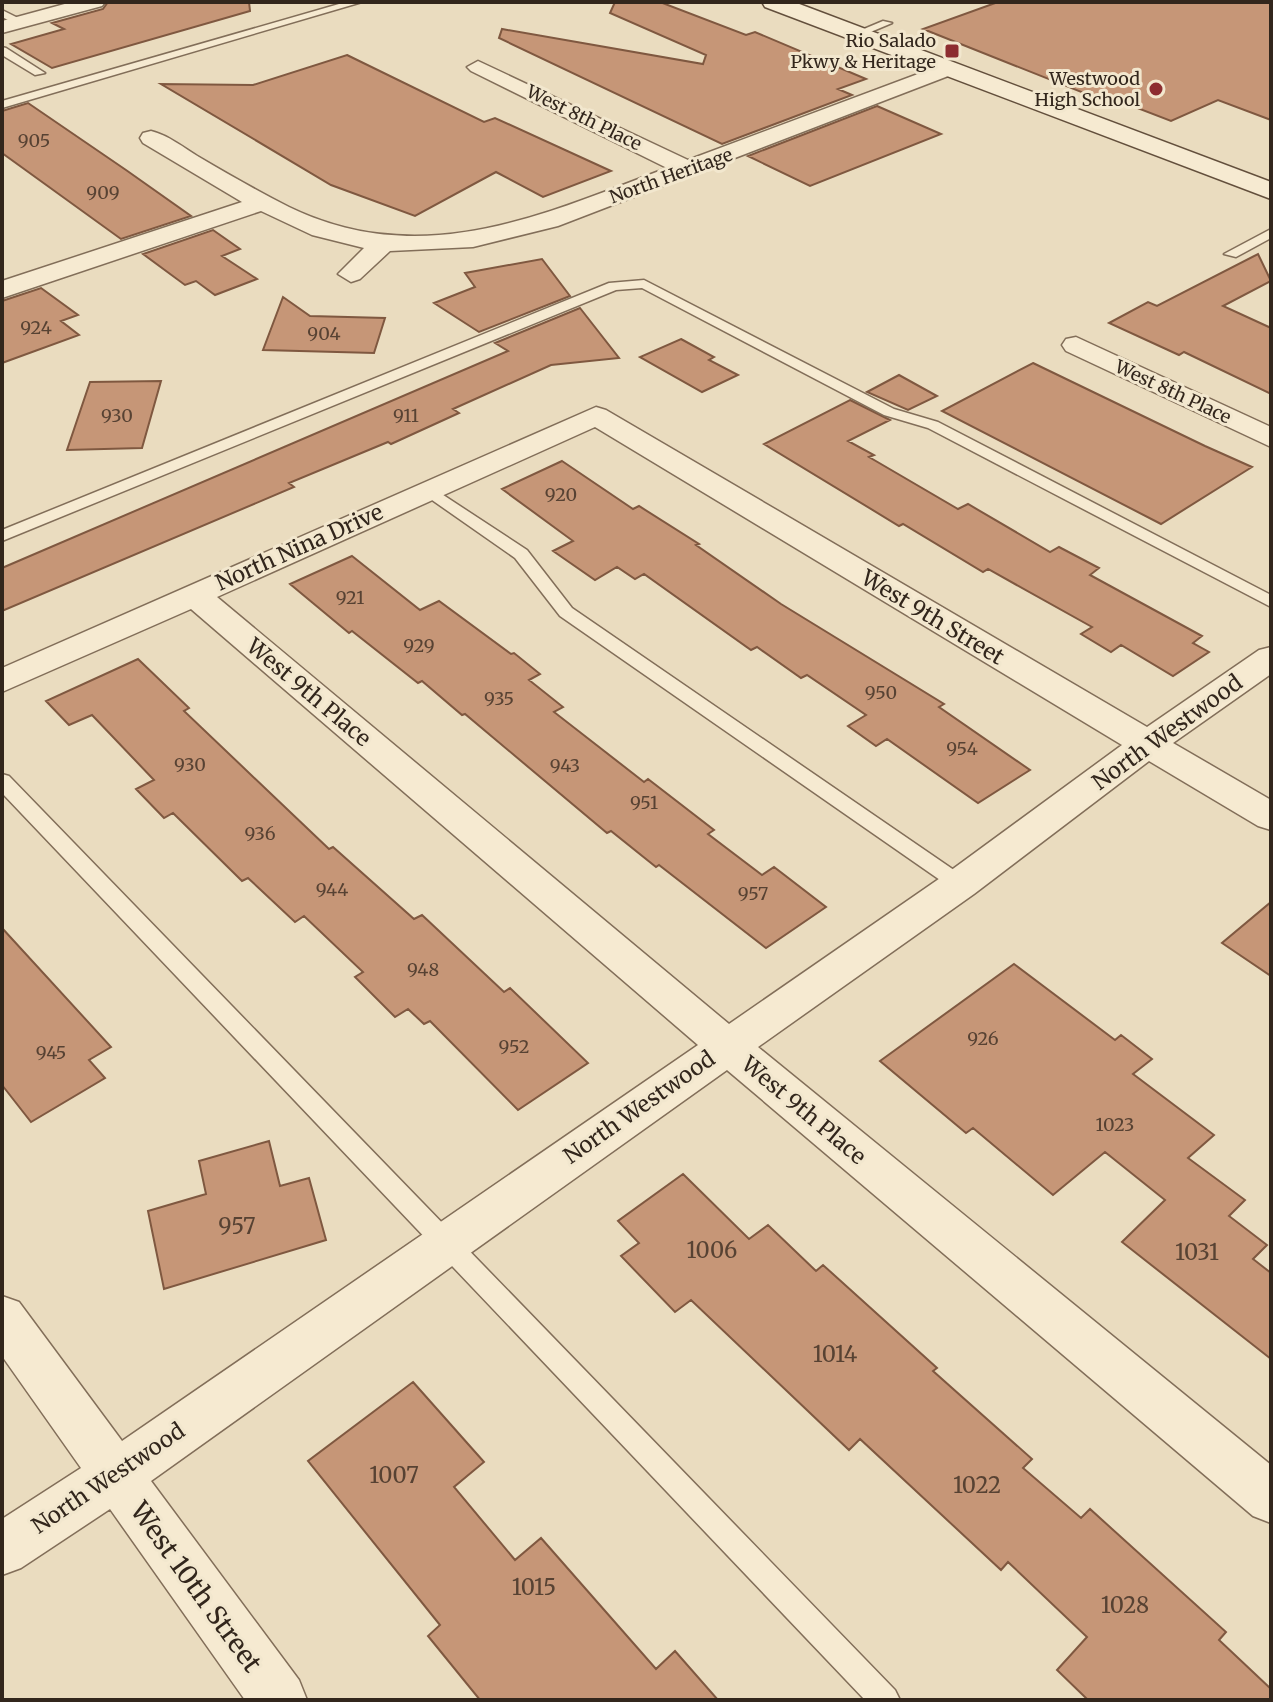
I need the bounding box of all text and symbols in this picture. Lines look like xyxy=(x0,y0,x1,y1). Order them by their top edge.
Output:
place label: Rio Salado Pkwy & Heritage xyxy=(790,29,936,73)
marker: Rio Salado Pkwy & Heritage xyxy=(943,42,961,60)
place label: Westwood High School xyxy=(1035,67,1140,111)
street label: West 8th Place xyxy=(522,79,646,155)
marker: Westwood High School xyxy=(1147,80,1165,98)
house number: 905 xyxy=(18,129,50,152)
street label: North Heritage xyxy=(606,143,736,208)
house number: 909 xyxy=(86,181,120,204)
house number: 924 xyxy=(20,316,52,339)
house number: 904 xyxy=(307,322,341,345)
street label: West 8th Place xyxy=(1111,354,1235,429)
house number: 930 xyxy=(101,404,133,427)
house number: 911 xyxy=(393,404,419,427)
house number: 920 xyxy=(545,483,577,506)
street label: North Nina Drive xyxy=(211,498,387,596)
street label: West 9th Street xyxy=(856,563,1010,671)
house number: 921 xyxy=(336,586,364,609)
street label: West 9th Place xyxy=(240,631,377,752)
house number: 929 xyxy=(403,634,435,657)
street label: North Westwood xyxy=(1087,668,1247,796)
house number: 950 xyxy=(865,681,897,704)
house number: 935 xyxy=(484,687,514,710)
house number: 954 xyxy=(946,737,978,760)
house number: 930 xyxy=(174,753,206,776)
house number: 943 xyxy=(550,754,580,777)
house number: 951 xyxy=(630,791,658,814)
house number: 936 xyxy=(244,822,276,845)
house number: 944 xyxy=(316,878,348,901)
house number: 957 xyxy=(738,882,768,905)
house number: 948 xyxy=(407,958,439,981)
house number: 926 xyxy=(967,1027,999,1050)
house number: 952 xyxy=(499,1035,529,1058)
house number: 945 xyxy=(36,1041,66,1064)
street label: North Westwood xyxy=(558,1044,720,1170)
street label: West 9th Place xyxy=(735,1049,872,1170)
house number: 1023 xyxy=(1096,1113,1134,1136)
house number: 957 xyxy=(218,1212,256,1240)
house number: 1006 xyxy=(687,1236,737,1264)
house number: 1031 xyxy=(1175,1238,1219,1266)
house number: 1014 xyxy=(813,1340,858,1368)
street label: North Westwood xyxy=(26,1416,190,1540)
house number: 1007 xyxy=(369,1461,419,1489)
house number: 1022 xyxy=(953,1471,1001,1499)
street label: West 10th Street xyxy=(123,1494,269,1678)
house number: 1015 xyxy=(512,1573,556,1601)
house number: 1028 xyxy=(1101,1591,1149,1619)

